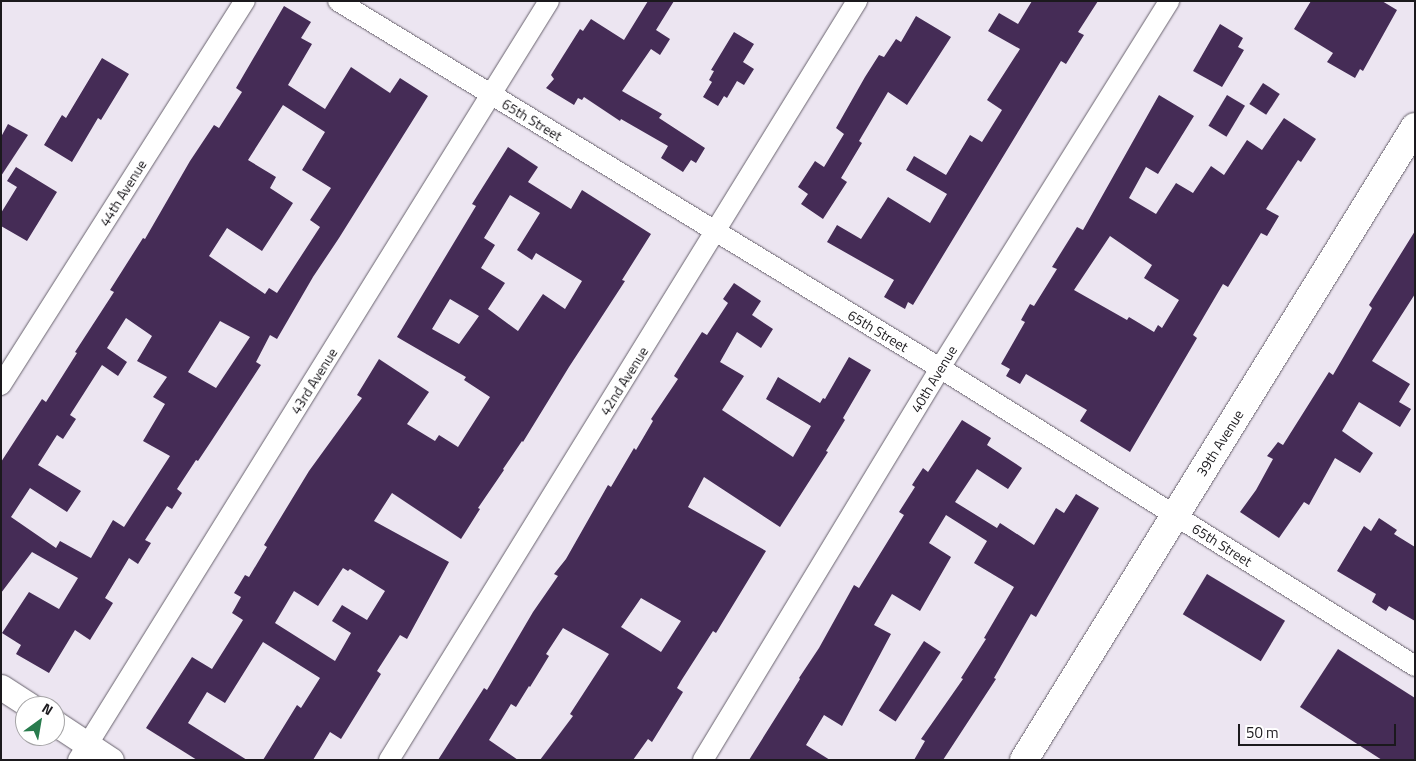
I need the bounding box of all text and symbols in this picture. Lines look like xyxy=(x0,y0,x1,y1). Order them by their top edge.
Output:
street label: 65th Street xyxy=(499,95,565,145)
street label: 44th Avenue xyxy=(96,157,150,229)
street label: 65th Street xyxy=(845,306,911,356)
street label: 40th Avenue xyxy=(907,343,961,415)
street label: 42nd Avenue xyxy=(596,344,652,418)
street label: 43rd Avenue xyxy=(287,345,341,417)
street label: 39th Avenue xyxy=(1193,407,1247,479)
street label: 65th Street xyxy=(1189,520,1255,570)
north arrow xyxy=(15,696,65,746)
text: N xyxy=(38,697,57,720)
scale bar xyxy=(1241,714,1398,746)
text: 50 m xyxy=(1246,721,1279,744)

